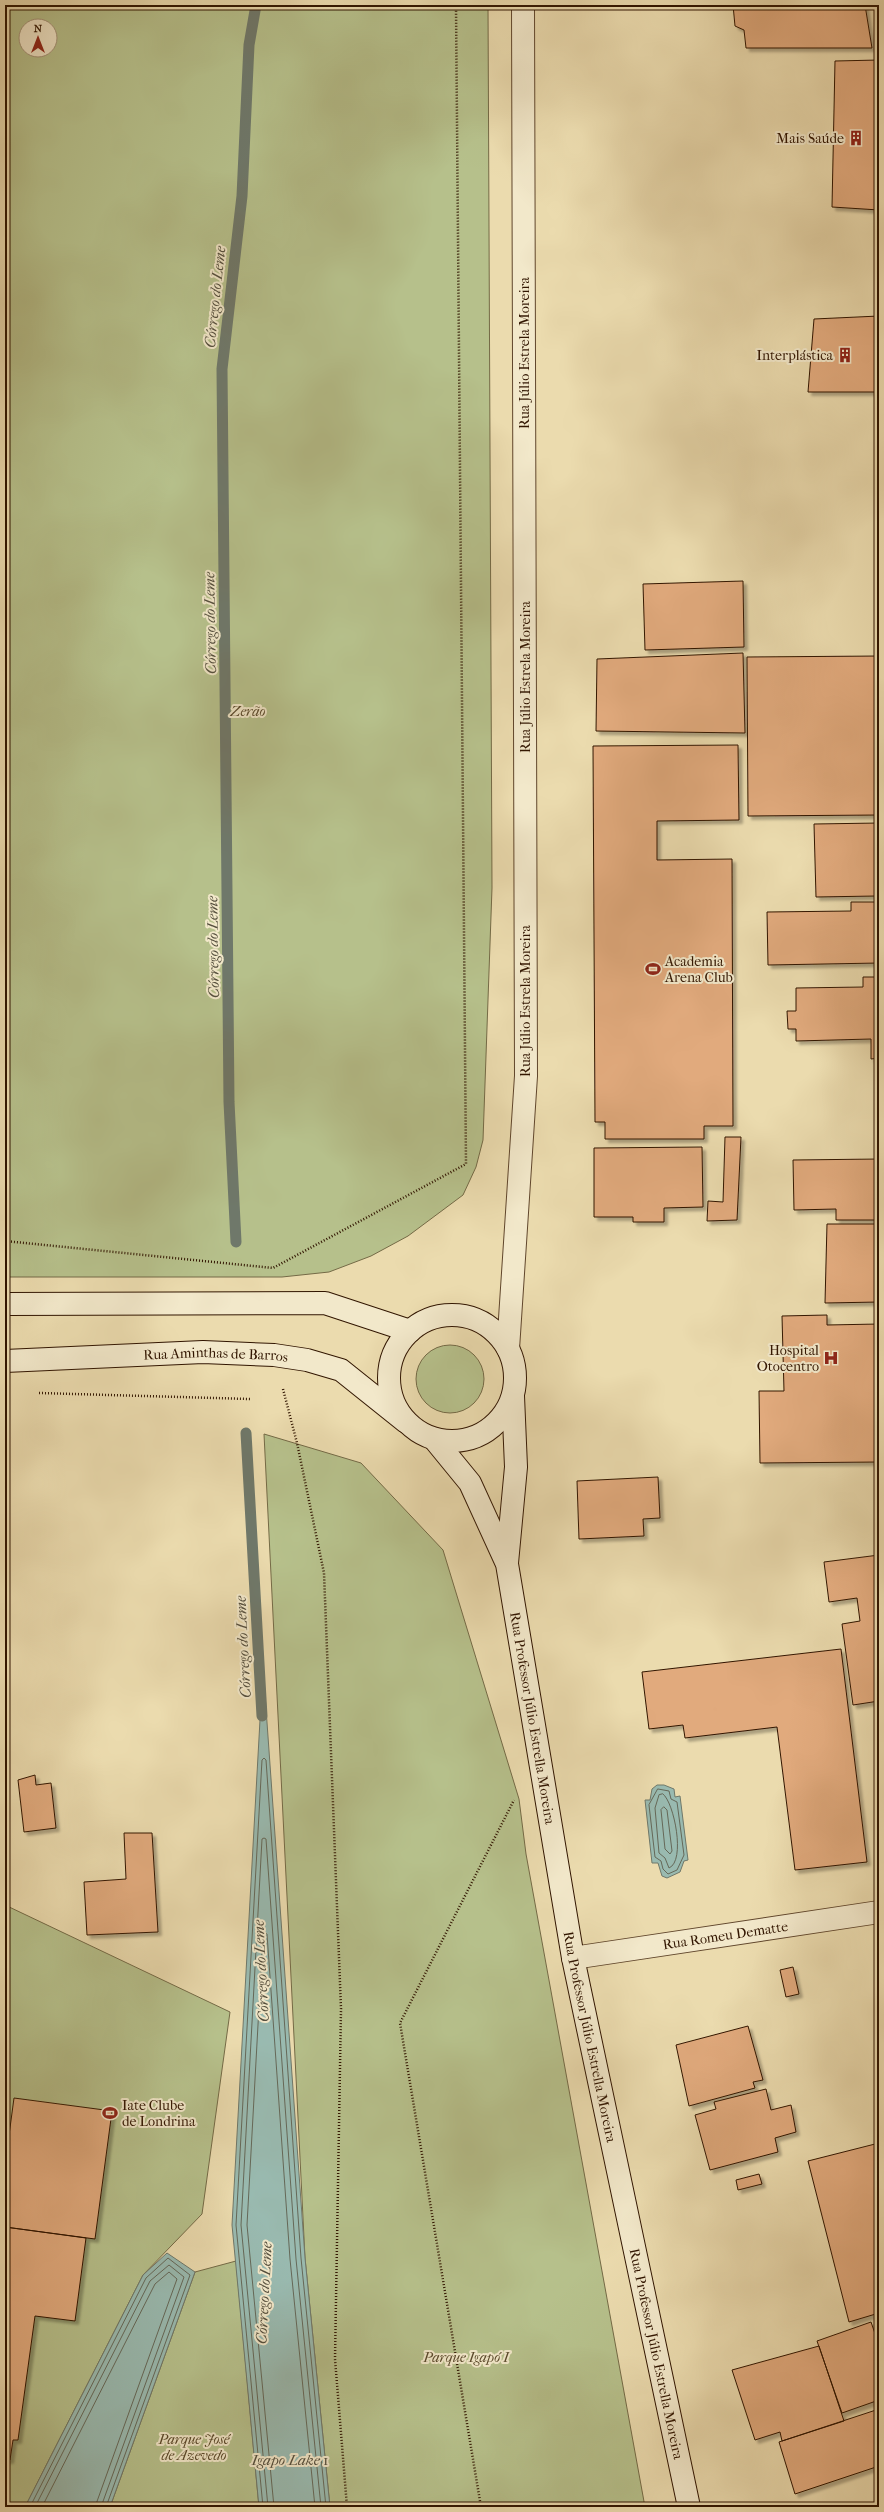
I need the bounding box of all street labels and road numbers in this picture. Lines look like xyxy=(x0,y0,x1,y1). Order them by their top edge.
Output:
street label: Rua Júlio Estrela Moreira xyxy=(516,276,533,429)
street label: Rua Júlio Estrela Moreira xyxy=(517,600,534,753)
street label: Rua Júlio Estrela Moreira xyxy=(517,924,534,1077)
street label: Rua Aminthas de Barros xyxy=(143,1344,289,1366)
street label: Rua Professor Júlio Estrella Moreira xyxy=(506,1610,559,1826)
street label: Rua Romeu Dematte xyxy=(662,1918,789,1953)
street label: Rua Professor Júlio Estrella Moreira xyxy=(560,1930,620,2145)
street label: Rua Professor Júlio Estrella Moreira xyxy=(626,2247,687,2462)

